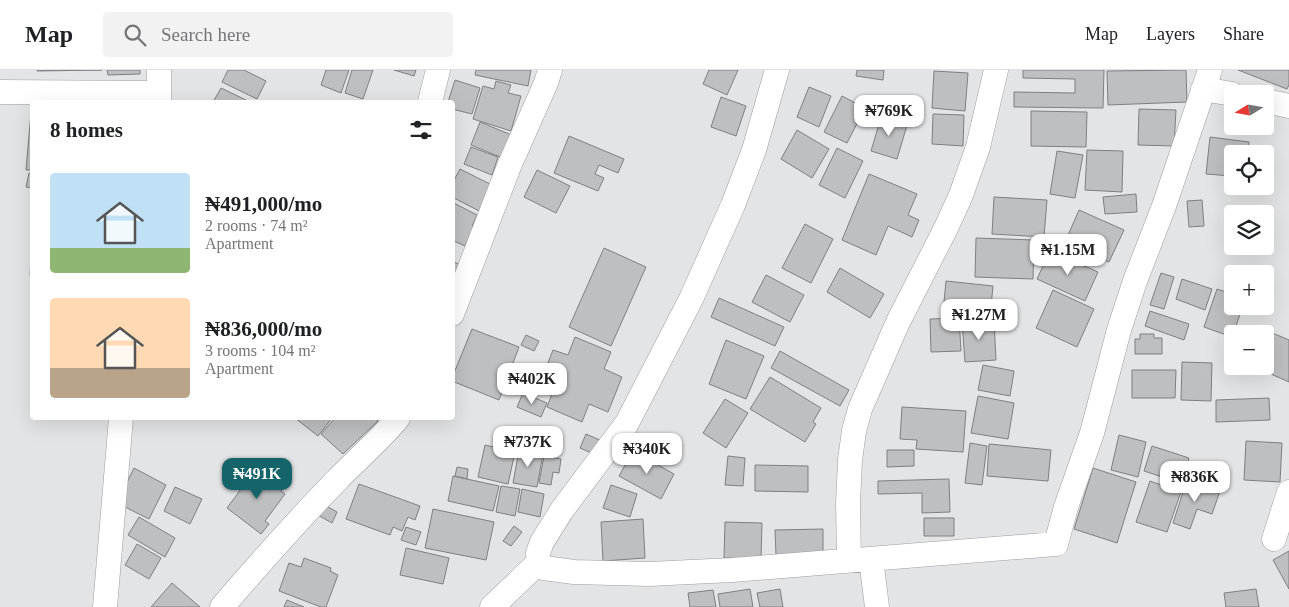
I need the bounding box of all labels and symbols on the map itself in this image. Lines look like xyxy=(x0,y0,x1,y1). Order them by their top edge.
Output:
north arrow xyxy=(1224,85,1274,135)
pin: ₦769K xyxy=(854,94,924,137)
pin: ₦1.15M xyxy=(1027,234,1109,276)
pin: ₦1.27M xyxy=(938,298,1020,341)
pin: ₦402K xyxy=(497,362,567,405)
pin: ₦737K xyxy=(493,426,563,468)
pin: ₦340K xyxy=(612,432,682,475)
pin: ₦491K xyxy=(222,458,292,500)
pin: ₦836K xyxy=(1160,460,1230,503)

